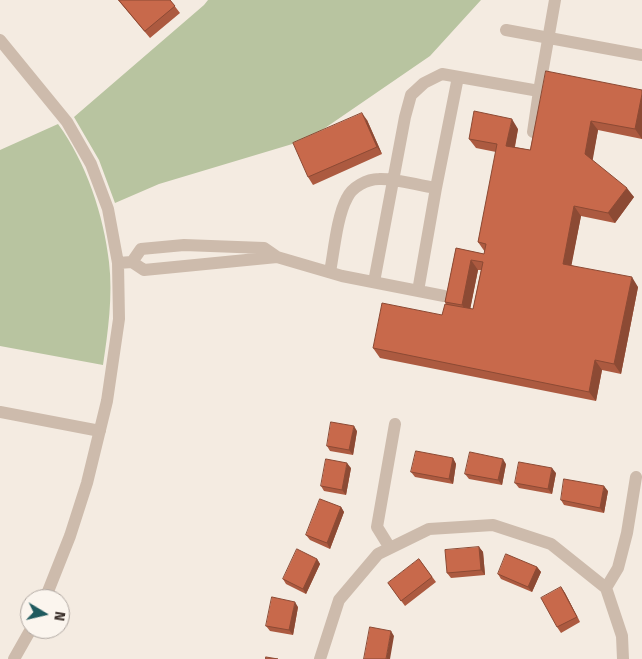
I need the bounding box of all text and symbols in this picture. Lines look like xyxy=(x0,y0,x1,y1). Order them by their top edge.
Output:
north arrow xyxy=(20,589,70,639)
text: N xyxy=(50,610,68,622)

